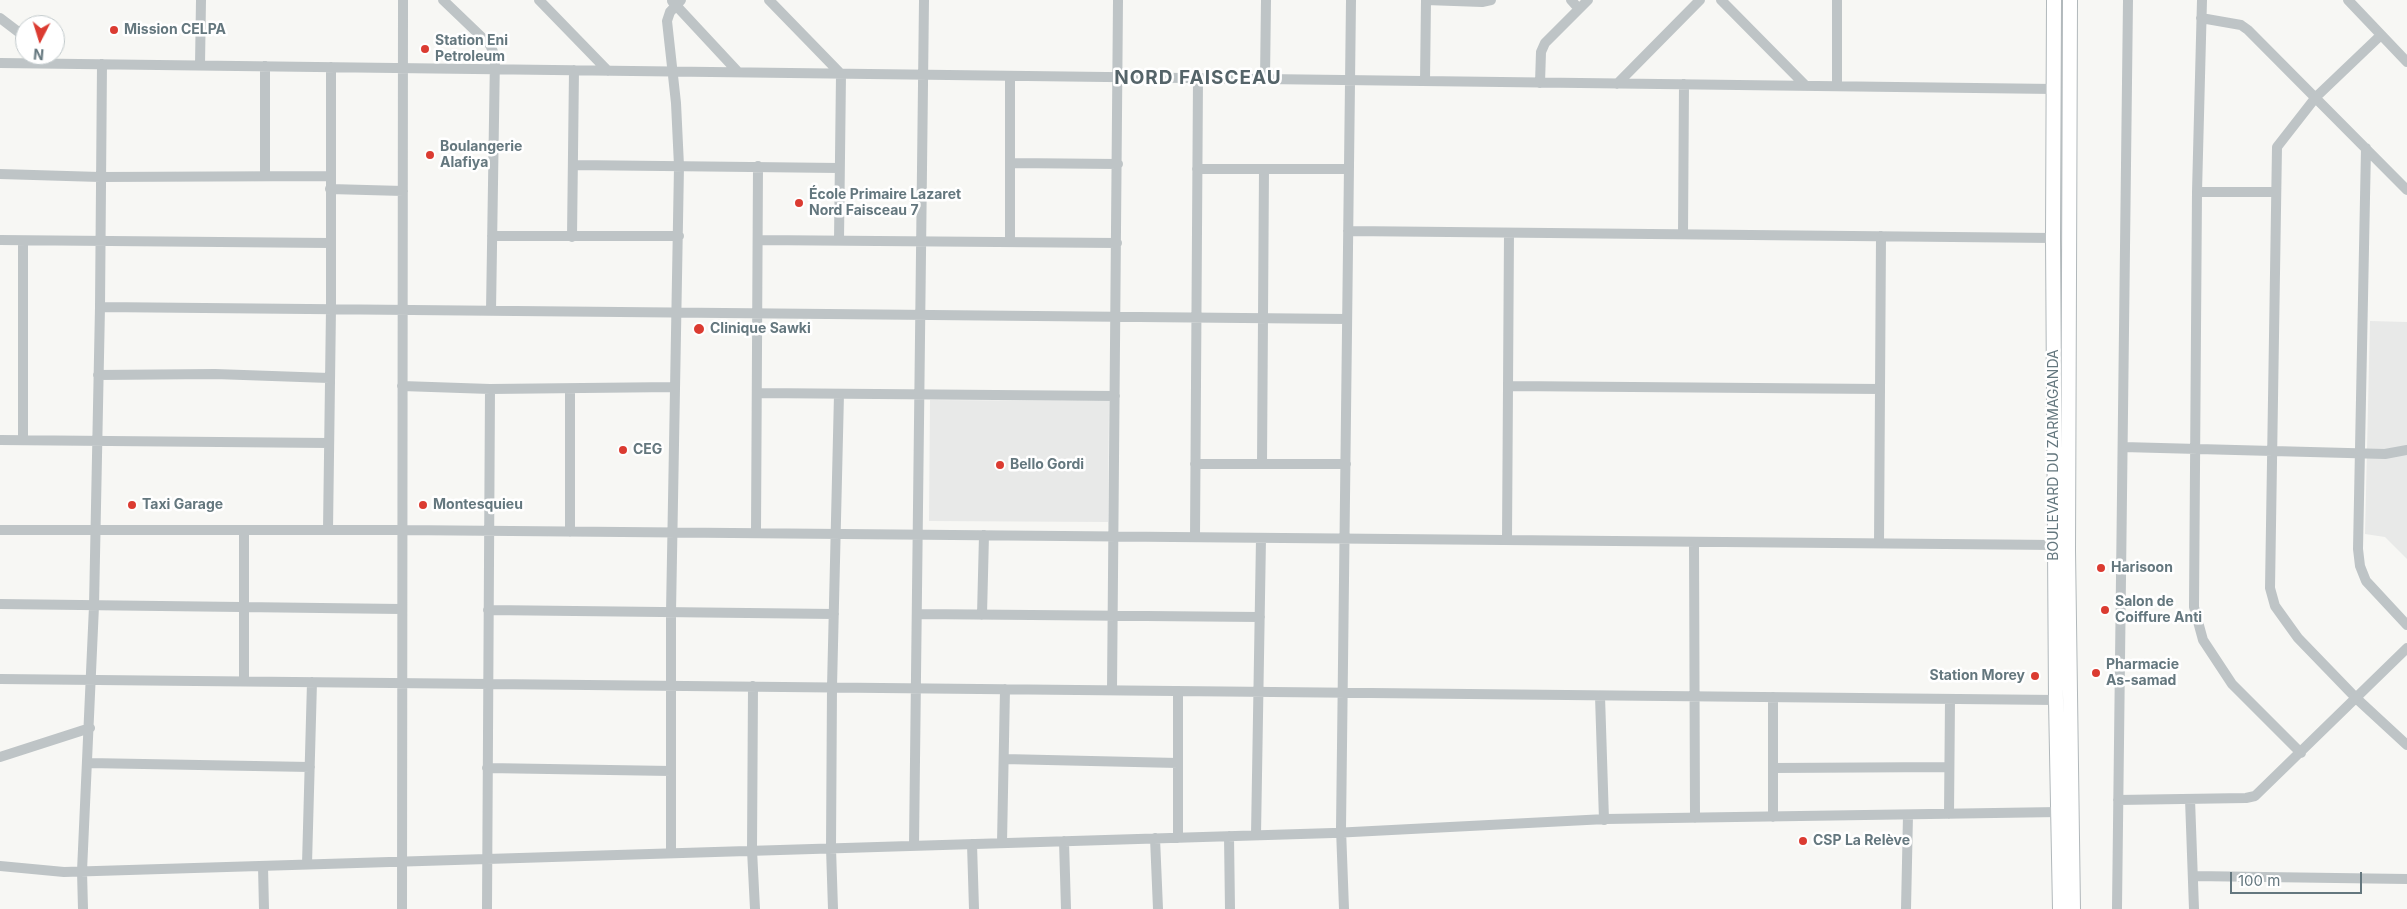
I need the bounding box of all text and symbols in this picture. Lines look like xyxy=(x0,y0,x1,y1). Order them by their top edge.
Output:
north arrow xyxy=(15,15,65,65)
place label: Mission CELPA xyxy=(124,22,226,38)
marker: Mission CELPA xyxy=(108,24,120,36)
place label: Station Eni Petroleum xyxy=(435,33,508,65)
marker: Station Eni Petroleum xyxy=(419,43,431,55)
text: N xyxy=(33,46,45,63)
district label: NORD FAISCEAU xyxy=(1113,67,1283,89)
place label: Boulangerie Alafiya xyxy=(440,139,522,172)
marker: Boulangerie Alafiya xyxy=(424,149,436,161)
place label: École Primaire Lazaret Nord Faisceau 7 xyxy=(809,187,961,220)
marker: École Primaire Lazaret Nord Faisceau 7 xyxy=(793,197,805,209)
place label: Clinique Sawki xyxy=(710,321,811,337)
marker: Clinique Sawki xyxy=(692,322,706,336)
street label: BOULEVARD DU ZARMAGANDA xyxy=(2046,349,2062,561)
place label: CEG xyxy=(633,442,662,458)
marker: CEG xyxy=(617,444,629,456)
place label: Bello Gordi xyxy=(1010,457,1084,473)
marker: Bello Gordi xyxy=(994,459,1006,471)
place label: Taxi Garage xyxy=(142,497,223,513)
place label: Montesquieu xyxy=(433,497,523,513)
marker: Taxi Garage xyxy=(126,499,138,511)
marker: Montesquieu xyxy=(417,499,429,511)
place label: Harisoon xyxy=(2111,560,2173,576)
marker: Harisoon xyxy=(2095,562,2107,574)
place label: Salon de Coiffure Anti xyxy=(2115,594,2202,626)
marker: Salon de Coiffure Anti xyxy=(2099,604,2111,616)
place label: Pharmacie As-samad xyxy=(2106,657,2179,690)
marker: Pharmacie As-samad xyxy=(2090,667,2102,679)
place label: Station Morey xyxy=(1929,668,2025,684)
marker: Station Morey xyxy=(2029,670,2041,682)
place label: CSP La Relève xyxy=(1813,833,1910,849)
marker: CSP La Relève xyxy=(1797,835,1809,847)
scale bar xyxy=(2232,862,2364,894)
text: 100 m xyxy=(2238,871,2280,890)

